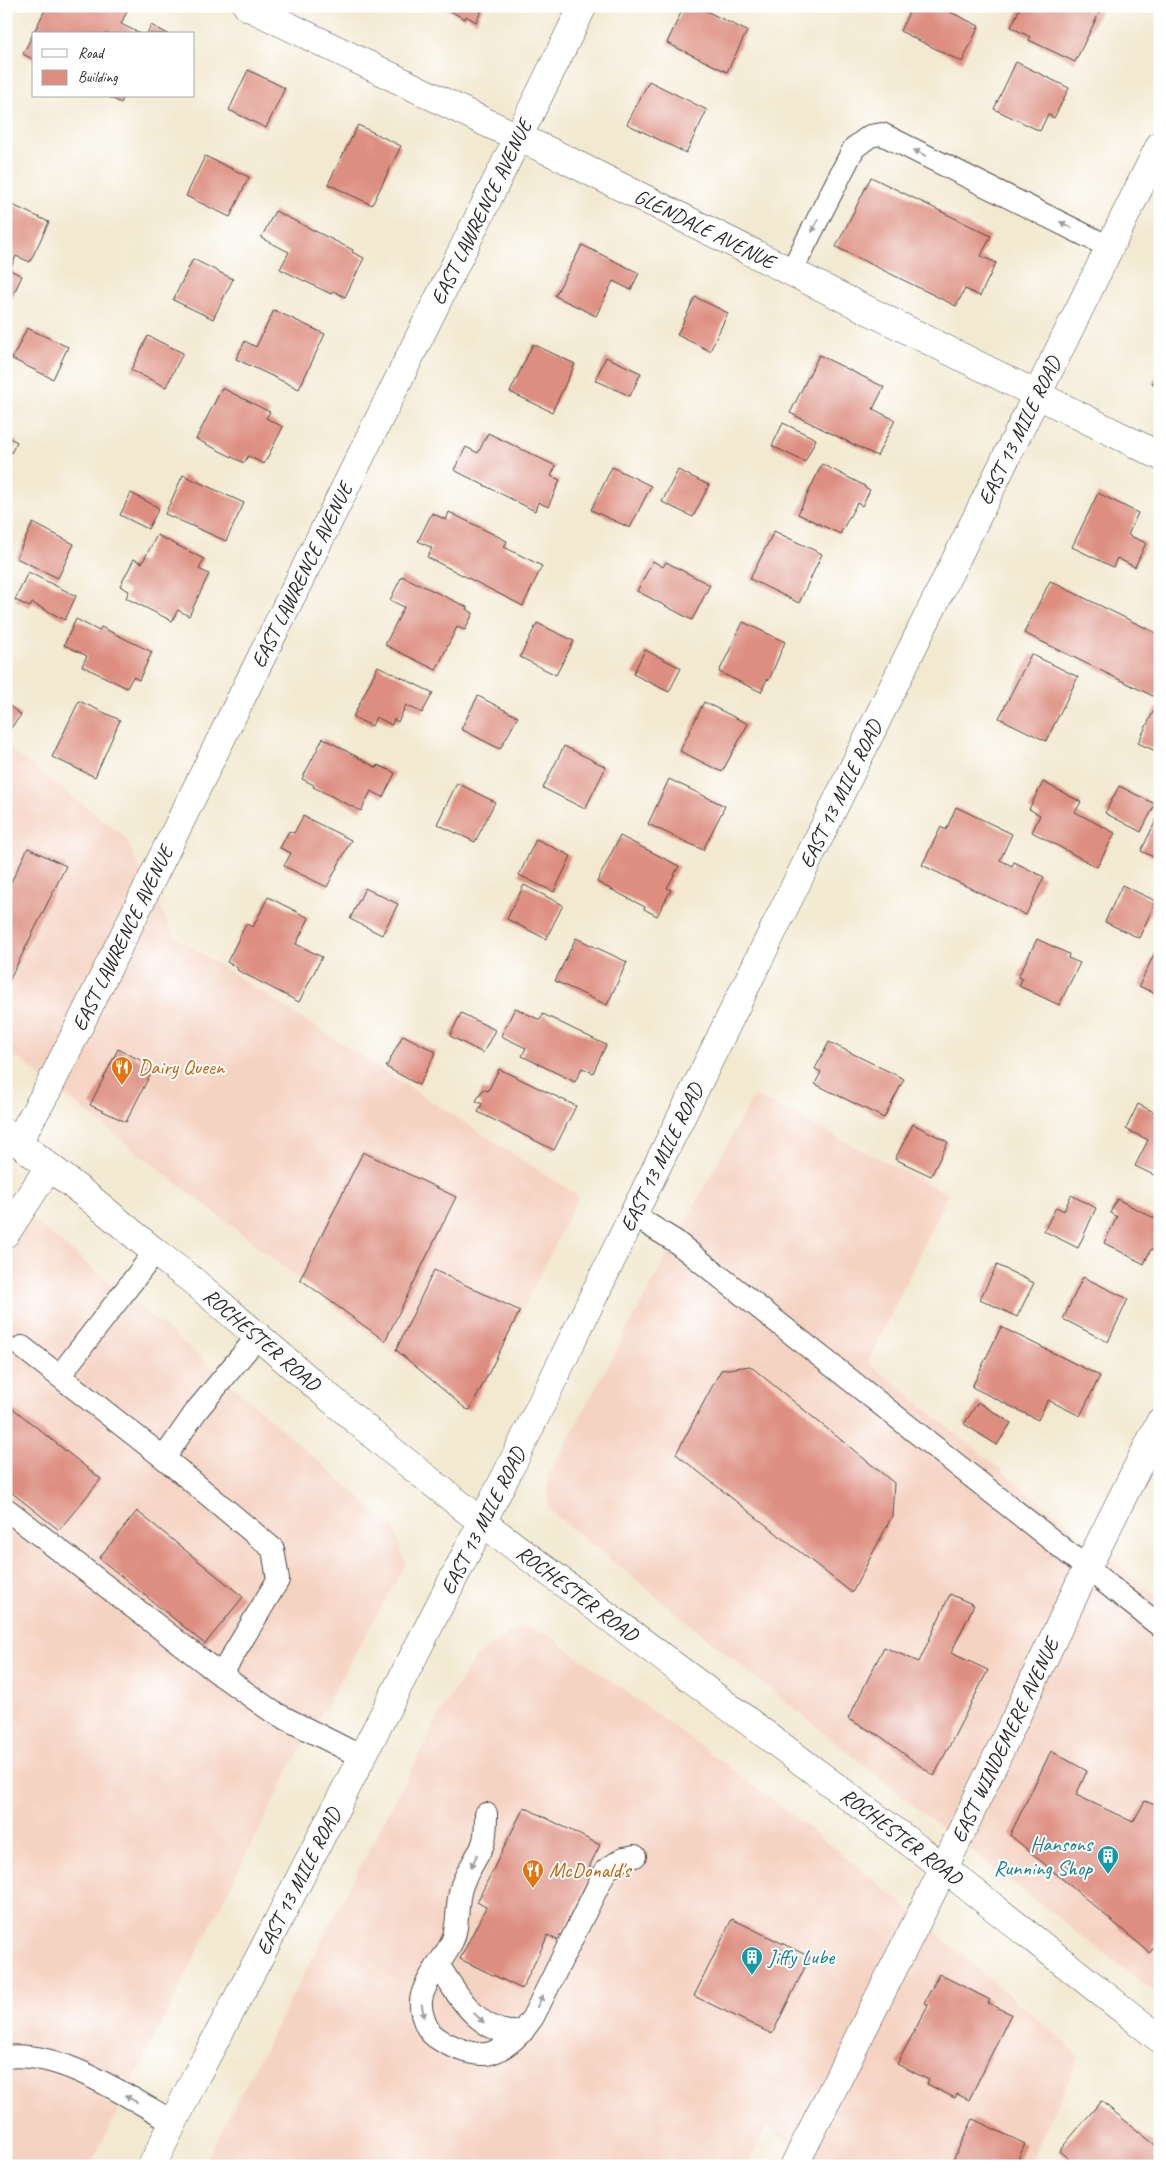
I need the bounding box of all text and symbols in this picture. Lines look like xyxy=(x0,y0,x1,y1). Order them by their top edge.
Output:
legend xyxy=(32,32,195,98)
text: Road xyxy=(78,44,105,63)
text: Building xyxy=(78,68,118,87)
street label: EAST LAWRENCE AVENUE xyxy=(425,113,539,309)
one-way arrow xyxy=(913,149,927,157)
street label: GLENDALE AVENUE xyxy=(630,183,782,276)
one-way arrow xyxy=(811,219,819,234)
one-way arrow xyxy=(1058,221,1073,230)
street label: EAST 13 MILE ROAD xyxy=(972,351,1067,509)
street label: EAST LAWRENCE AVENUE xyxy=(245,476,360,672)
street label: EAST 13 MILE ROAD xyxy=(793,714,888,872)
street label: EAST LAWRENCE AVENUE xyxy=(66,839,180,1035)
place label: Dairy Queen xyxy=(138,1054,226,1080)
restaurant icon: Dairy Queen xyxy=(110,1055,134,1086)
street label: EAST 13 MILE ROAD xyxy=(614,1078,709,1236)
street label: ROCHESTER ROAD xyxy=(198,1283,327,1398)
street label: EAST 13 MILE ROAD xyxy=(434,1442,532,1599)
street label: ROCHESTER ROAD xyxy=(511,1539,645,1649)
street label: EAST WINDEMERE AVENUE xyxy=(945,1632,1066,1847)
street label: ROCHESTER ROAD xyxy=(835,1782,969,1892)
street label: EAST 13 MILE ROAD xyxy=(250,1802,347,1959)
place label: Hansons Running Shop xyxy=(994,1831,1094,1881)
building icon: Hansons Running Shop xyxy=(1096,1844,1120,1875)
one-way arrow xyxy=(470,1853,478,1868)
place label: McDonald's xyxy=(549,1857,632,1883)
restaurant icon: McDonald's xyxy=(521,1858,545,1889)
place label: Jiffy Lube xyxy=(767,1944,835,1970)
building icon: Jiffy Lube xyxy=(740,1945,764,1976)
one-way arrow xyxy=(536,1994,544,2009)
one-way arrow xyxy=(419,2003,427,2019)
one-way arrow xyxy=(473,2012,485,2024)
one-way arrow xyxy=(124,2095,138,2103)

